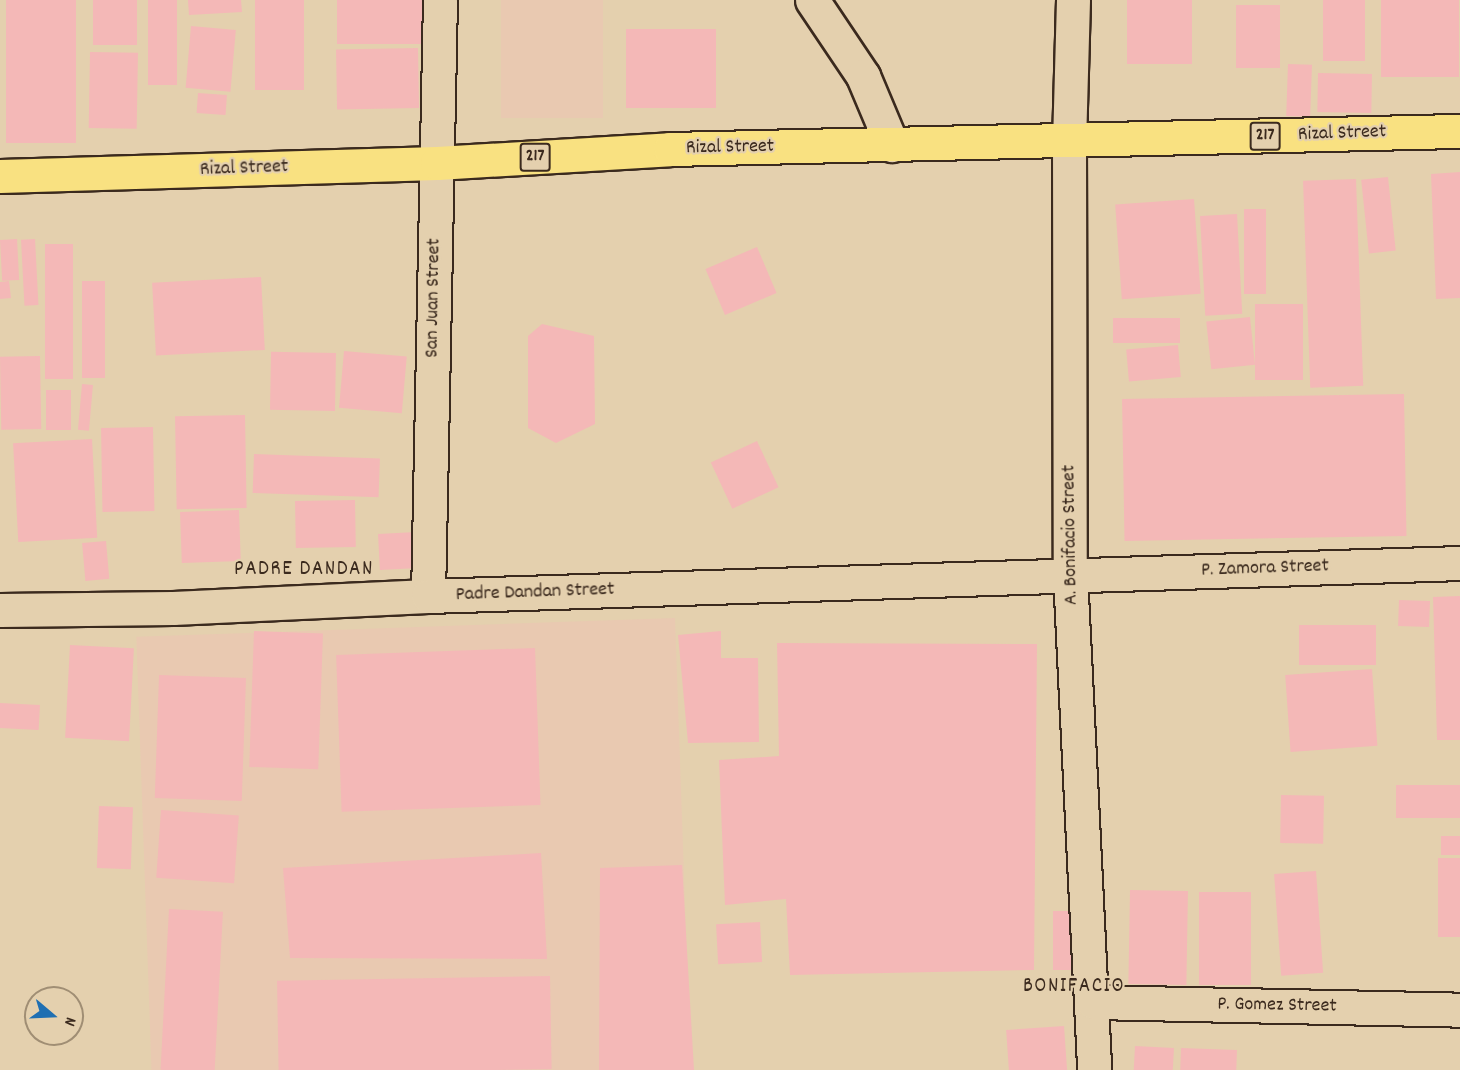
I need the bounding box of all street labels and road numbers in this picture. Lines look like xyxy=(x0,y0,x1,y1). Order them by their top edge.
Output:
street label: Rizal Street xyxy=(1297,120,1387,148)
road number: 217 xyxy=(1248,121,1282,151)
street label: Rizal Street xyxy=(686,135,774,161)
road number: 217 xyxy=(518,142,552,172)
street label: Rizal Street xyxy=(199,155,289,183)
street label: San Juan Street xyxy=(421,238,447,358)
street label: A. Bonifacio Street xyxy=(1058,465,1084,605)
street label: P. Zamora Street xyxy=(1201,555,1329,583)
street label: Padre Dandan Street xyxy=(455,578,615,608)
street label: P. Gomez Street xyxy=(1217,993,1337,1019)

